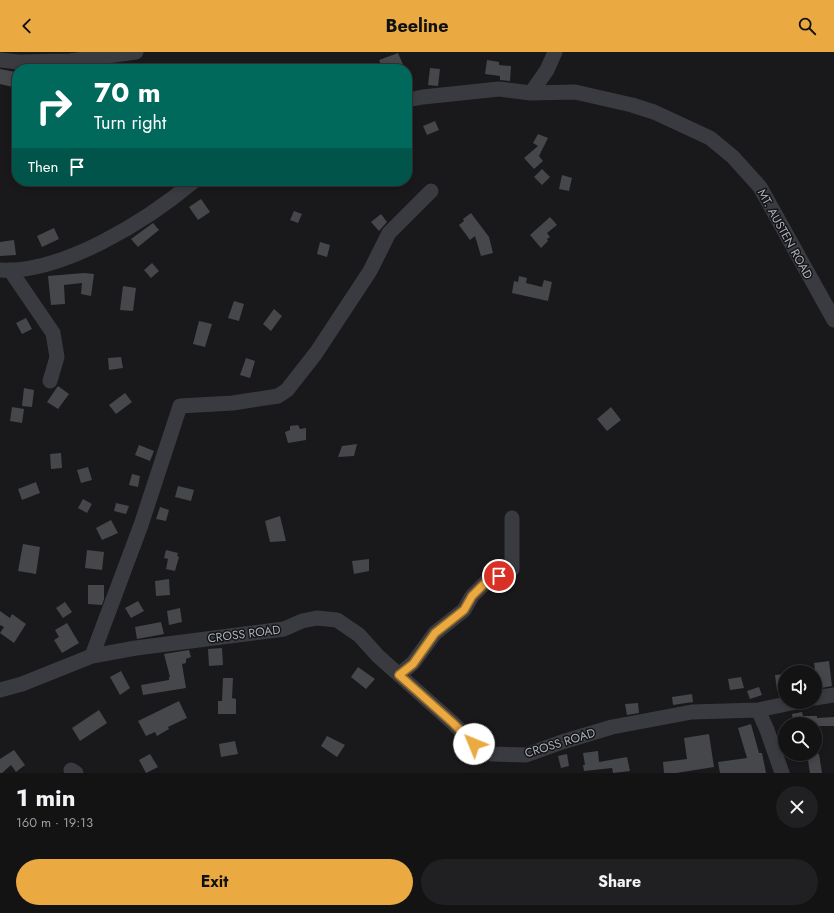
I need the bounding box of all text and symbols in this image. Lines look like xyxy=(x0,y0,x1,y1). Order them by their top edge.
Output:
text: Beeline xyxy=(385,13,449,39)
icon: back xyxy=(16,15,38,37)
icon: search xyxy=(796,15,818,37)
text: 70 m xyxy=(94,72,161,113)
icon: right xyxy=(28,80,80,132)
text: Turn right xyxy=(94,110,166,136)
text: Then xyxy=(28,156,58,178)
icon: arrive xyxy=(66,156,88,178)
street label: MT. AUSTEN ROAD xyxy=(753,186,817,282)
pin xyxy=(482,559,516,593)
icon: arrive xyxy=(488,565,510,587)
street label: CROSS ROAD xyxy=(207,621,281,647)
map controls xyxy=(778,665,822,761)
button: sound xyxy=(778,665,822,709)
button: search xyxy=(778,717,822,761)
position arrow xyxy=(453,723,495,765)
street label: CROSS ROAD xyxy=(522,724,598,762)
text: 1 min xyxy=(16,780,76,815)
button: close xyxy=(776,786,818,828)
text: 160 m · 19:13 xyxy=(16,813,93,832)
button: Exit xyxy=(16,859,413,905)
button: Share xyxy=(421,859,818,905)

